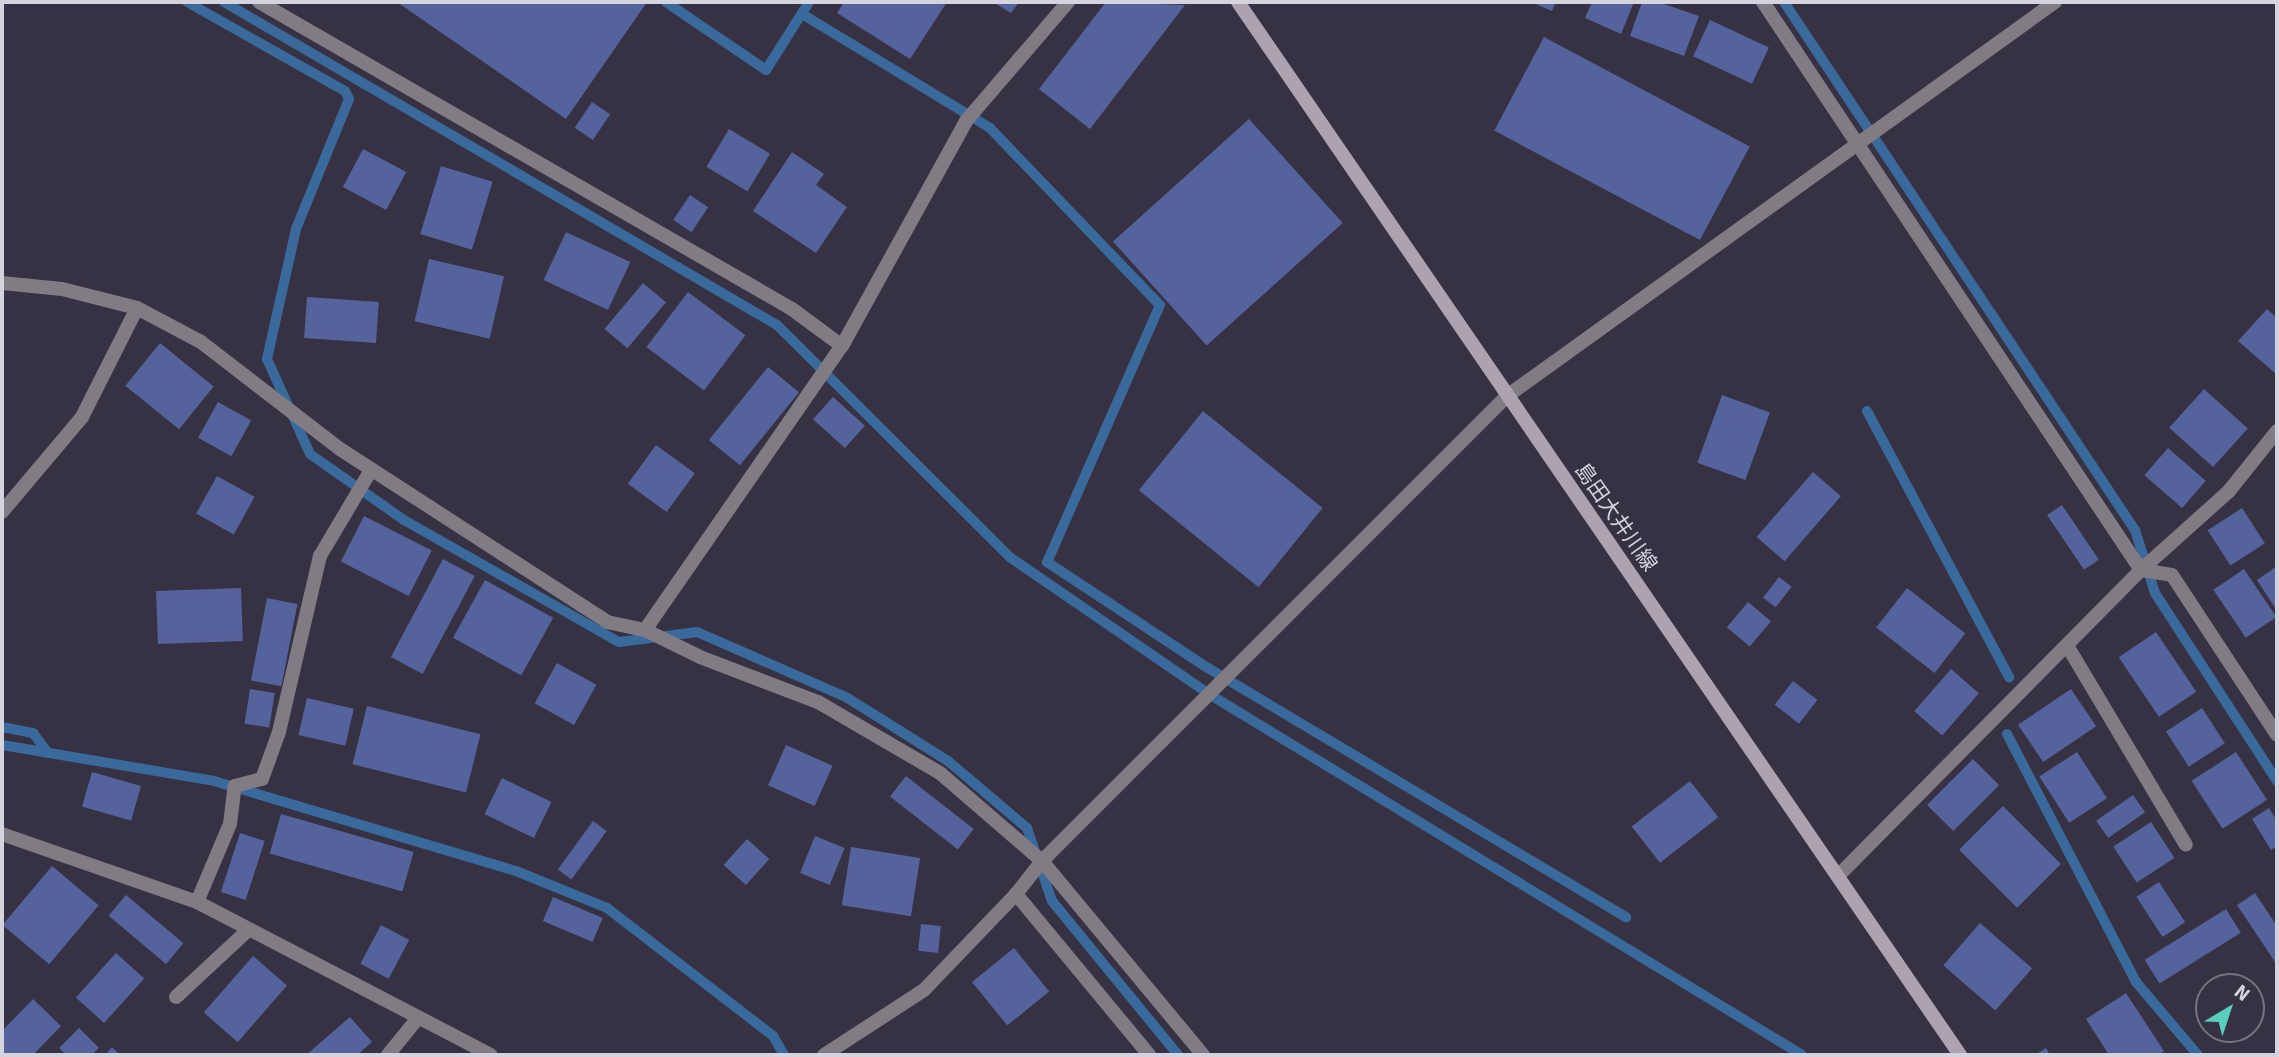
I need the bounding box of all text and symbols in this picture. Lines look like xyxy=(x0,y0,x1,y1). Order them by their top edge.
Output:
street label: 島田大井川線 xyxy=(1570,458,1662,576)
north arrow xyxy=(2195,973,2265,1043)
text: N xyxy=(2229,980,2255,1007)

